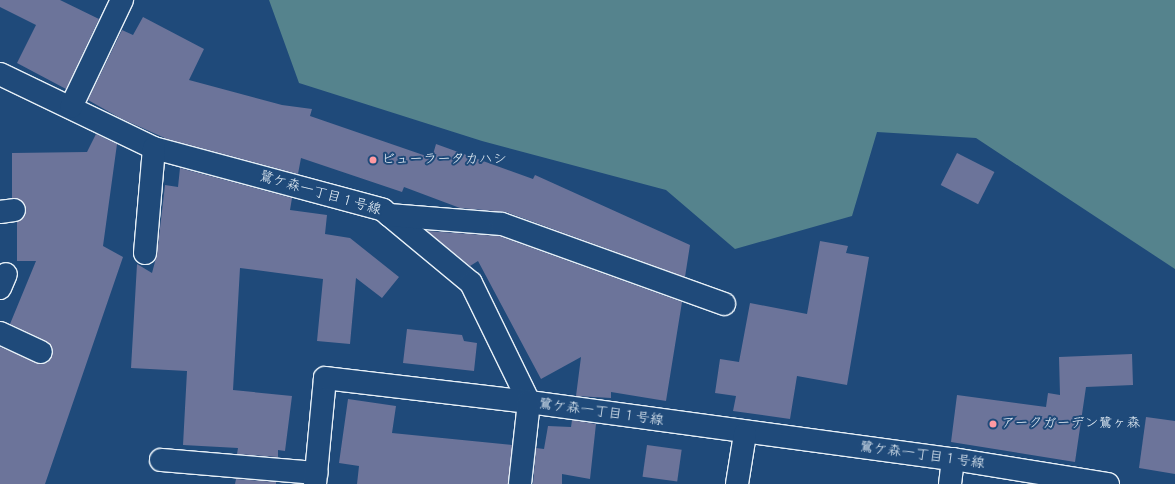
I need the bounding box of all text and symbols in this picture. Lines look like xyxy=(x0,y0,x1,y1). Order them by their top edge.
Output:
place label: ビューラータカハシ xyxy=(381,152,507,168)
marker: ビューラータカハシ xyxy=(368,155,378,165)
street label: 鷺ケ森一丁目１号線 xyxy=(257,169,383,219)
street label: 鷺ケ森一丁目１号線 xyxy=(537,396,665,430)
place label: アークガーデン鷺ヶ森 xyxy=(1001,416,1140,432)
marker: アークガーデン鷺ヶ森 xyxy=(988,419,998,429)
street label: 鷺ケ森一丁目１号線 xyxy=(858,439,986,473)

